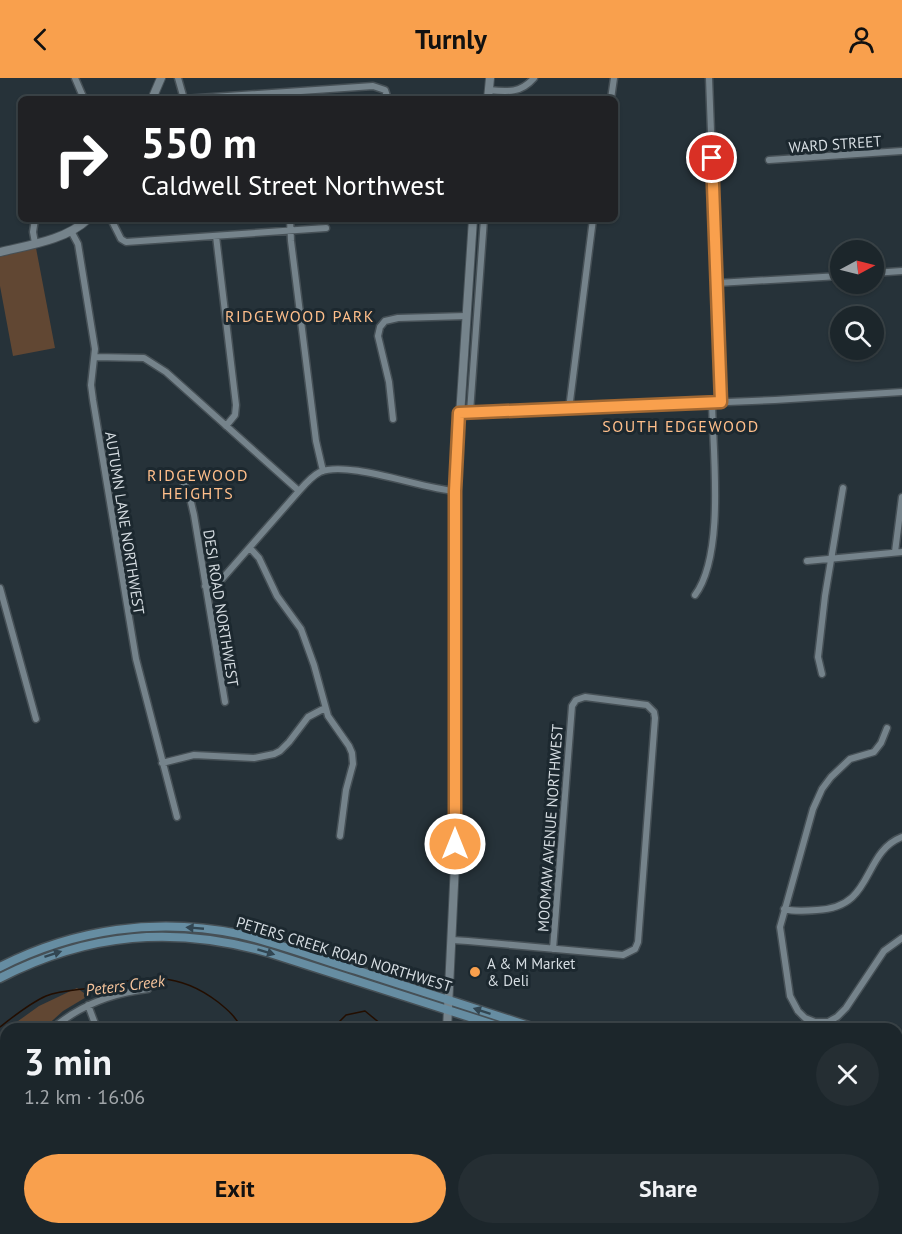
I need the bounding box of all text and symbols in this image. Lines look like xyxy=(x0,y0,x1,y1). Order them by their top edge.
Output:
text: Turnly xyxy=(415,22,487,56)
icon: back xyxy=(24,23,57,56)
icon: person xyxy=(845,23,878,56)
text: 550 m xyxy=(141,115,257,170)
icon: right xyxy=(42,120,120,198)
street label: WARD STREET xyxy=(788,131,883,157)
pin xyxy=(686,132,737,183)
icon: arrive xyxy=(695,141,728,174)
text: Caldwell Street Northwest xyxy=(141,168,445,202)
north arrow xyxy=(830,240,884,294)
map controls xyxy=(830,240,884,360)
district label: RIDGEWOOD PARK xyxy=(225,306,375,326)
button: search xyxy=(830,306,884,360)
district label: SOUTH EDGEWOOD xyxy=(602,416,760,436)
street label: AUTUMN LANE NORTHWEST xyxy=(101,430,149,616)
district label: RIDGEWOOD HEIGHTS xyxy=(147,465,249,503)
street label: DESI ROAD NORTHWEST xyxy=(199,528,243,688)
street label: MOOMAW AVENUE NORTHWEST xyxy=(533,723,567,933)
position arrow xyxy=(423,812,487,876)
street label: PETERS CREEK ROAD NORTHWEST xyxy=(234,912,455,996)
one-way arrow xyxy=(185,923,204,933)
one-way arrow xyxy=(257,948,275,957)
one-way arrow xyxy=(45,949,63,959)
place label: A & M Market & Deli xyxy=(487,954,575,990)
marker: A & M Market & Deli xyxy=(468,965,482,979)
water label: Peters Creek xyxy=(84,970,167,1000)
one-way arrow xyxy=(473,1006,491,1015)
text: 3 min xyxy=(24,1038,112,1085)
button: close xyxy=(816,1043,879,1106)
text: 1.2 km · 16:06 xyxy=(24,1084,145,1110)
button: Exit xyxy=(24,1154,446,1223)
button: Share xyxy=(458,1154,879,1223)

